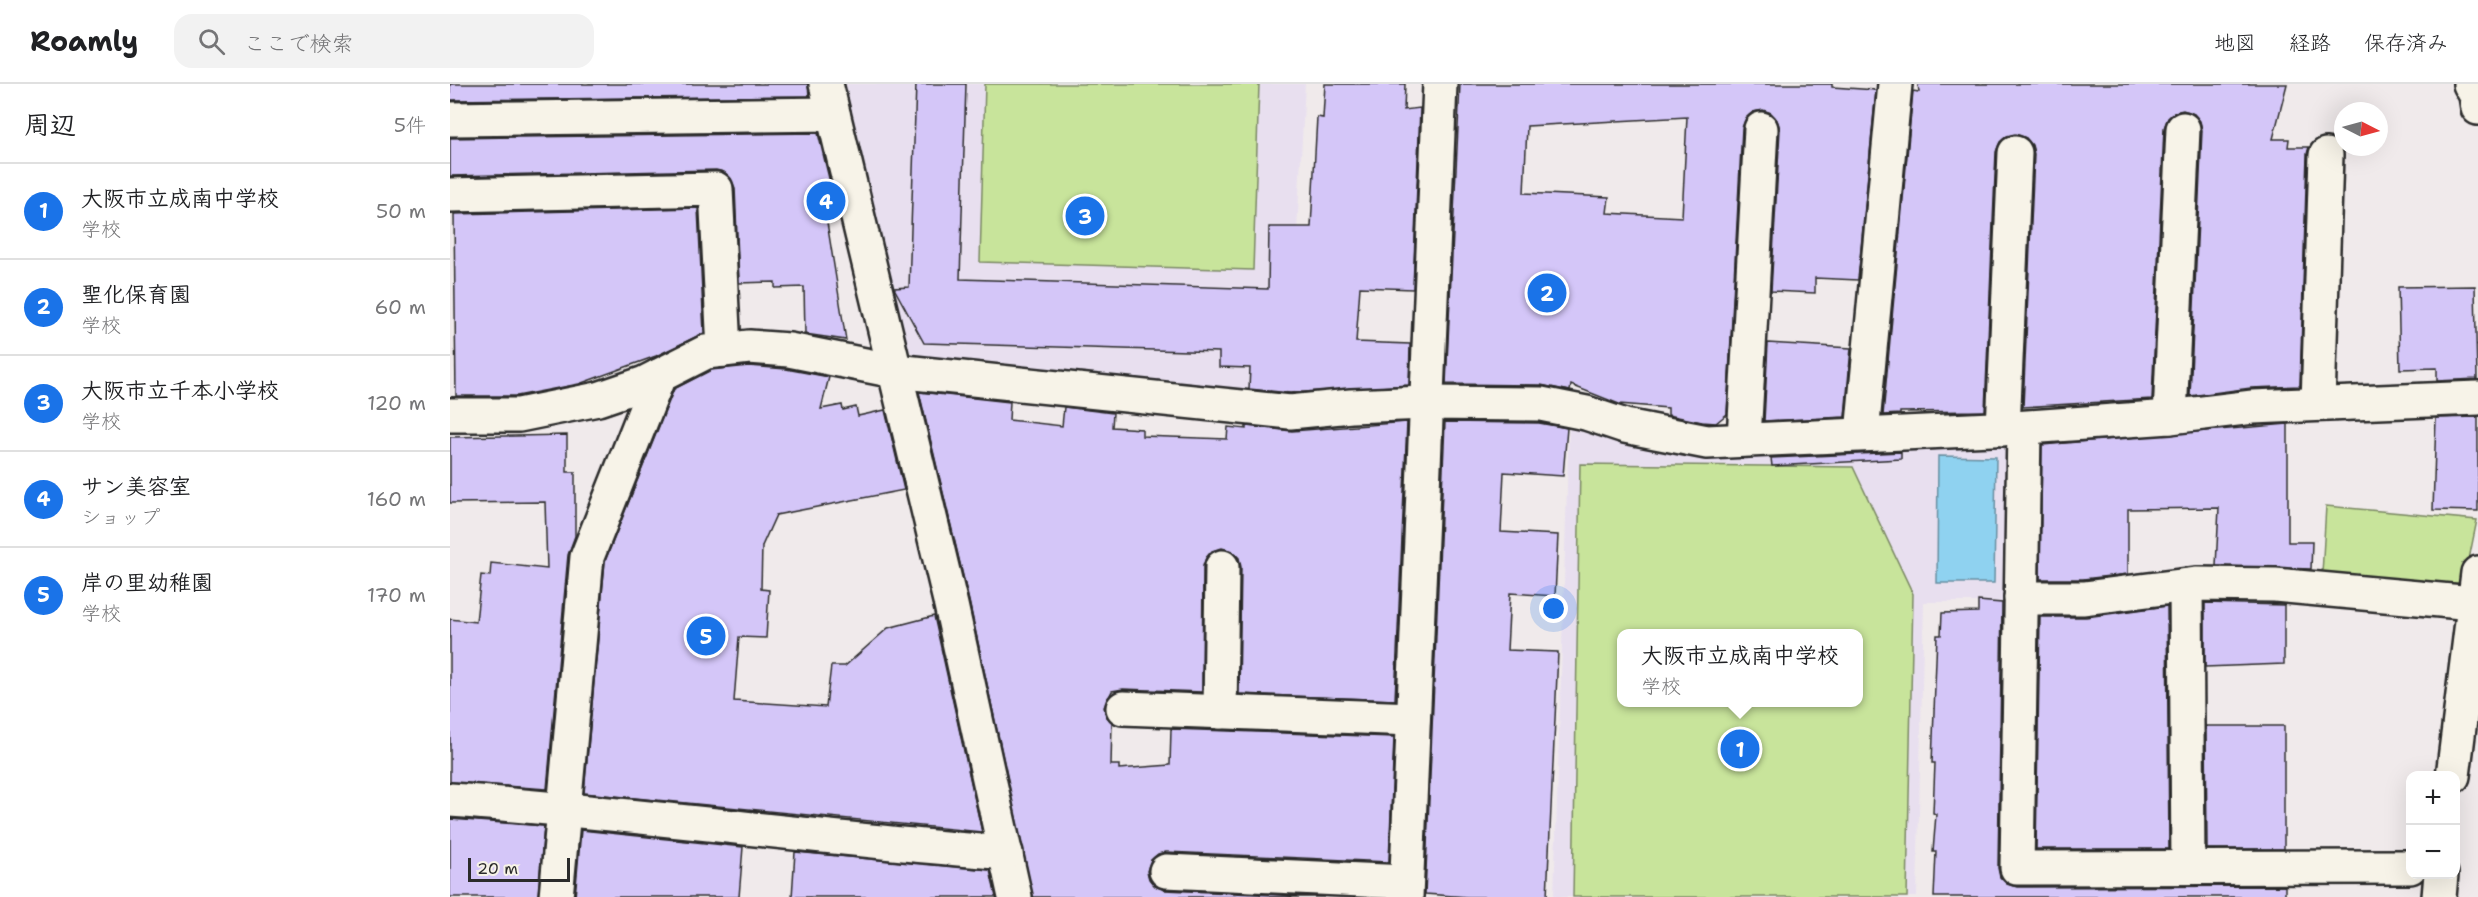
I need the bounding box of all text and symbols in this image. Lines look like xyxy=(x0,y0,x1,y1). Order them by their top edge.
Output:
search box xyxy=(174,14,594,68)
text: Roamly xyxy=(30,22,138,60)
icon: search xyxy=(195,25,228,58)
text: ここで検索 xyxy=(243,29,353,58)
text: 地図 xyxy=(2214,29,2256,57)
text: 経路 xyxy=(2289,29,2331,57)
text: 保存済み xyxy=(2364,29,2448,57)
north arrow xyxy=(2334,102,2388,156)
text: 周辺 xyxy=(24,107,76,142)
text: 5件 xyxy=(394,112,426,138)
pin: 4 xyxy=(806,178,845,224)
text: 大阪市立成南中学校 xyxy=(81,184,279,213)
pin: 3 xyxy=(1066,194,1104,238)
text: 1 xyxy=(39,198,48,224)
text: 50 m xyxy=(376,198,426,224)
text: 学校 xyxy=(81,216,121,242)
pin: 2 xyxy=(1528,270,1566,316)
text: 聖化保育園 xyxy=(81,280,191,309)
text: 2 xyxy=(37,294,51,320)
text: 60 m xyxy=(374,294,426,320)
text: 学校 xyxy=(81,312,121,338)
text: 大阪市立千本小学校 xyxy=(81,376,279,405)
text: 3 xyxy=(37,390,51,416)
text: 120 m xyxy=(367,390,426,416)
text: 学校 xyxy=(81,408,121,434)
text: サン美容室 xyxy=(81,472,191,501)
text: 4 xyxy=(37,486,51,512)
text: 160 m xyxy=(367,486,426,512)
text: ショップ xyxy=(81,504,160,530)
text: 岸の里幼稚園 xyxy=(81,568,213,597)
text: 5 xyxy=(37,582,50,608)
text: 170 m xyxy=(367,582,426,608)
your location xyxy=(1539,594,1568,623)
text: 学校 xyxy=(81,600,121,626)
pin: 5 xyxy=(686,614,726,658)
popup xyxy=(1617,629,1863,707)
text: 大阪市立成南中学校 xyxy=(1641,641,1839,670)
text: 学校 xyxy=(1641,673,1681,699)
pin: 1 xyxy=(1720,726,1760,772)
map controls xyxy=(2406,771,2460,879)
button: + xyxy=(2406,771,2460,825)
button: − xyxy=(2406,825,2460,879)
scale bar xyxy=(468,855,570,882)
text: 20 m xyxy=(477,858,518,879)

